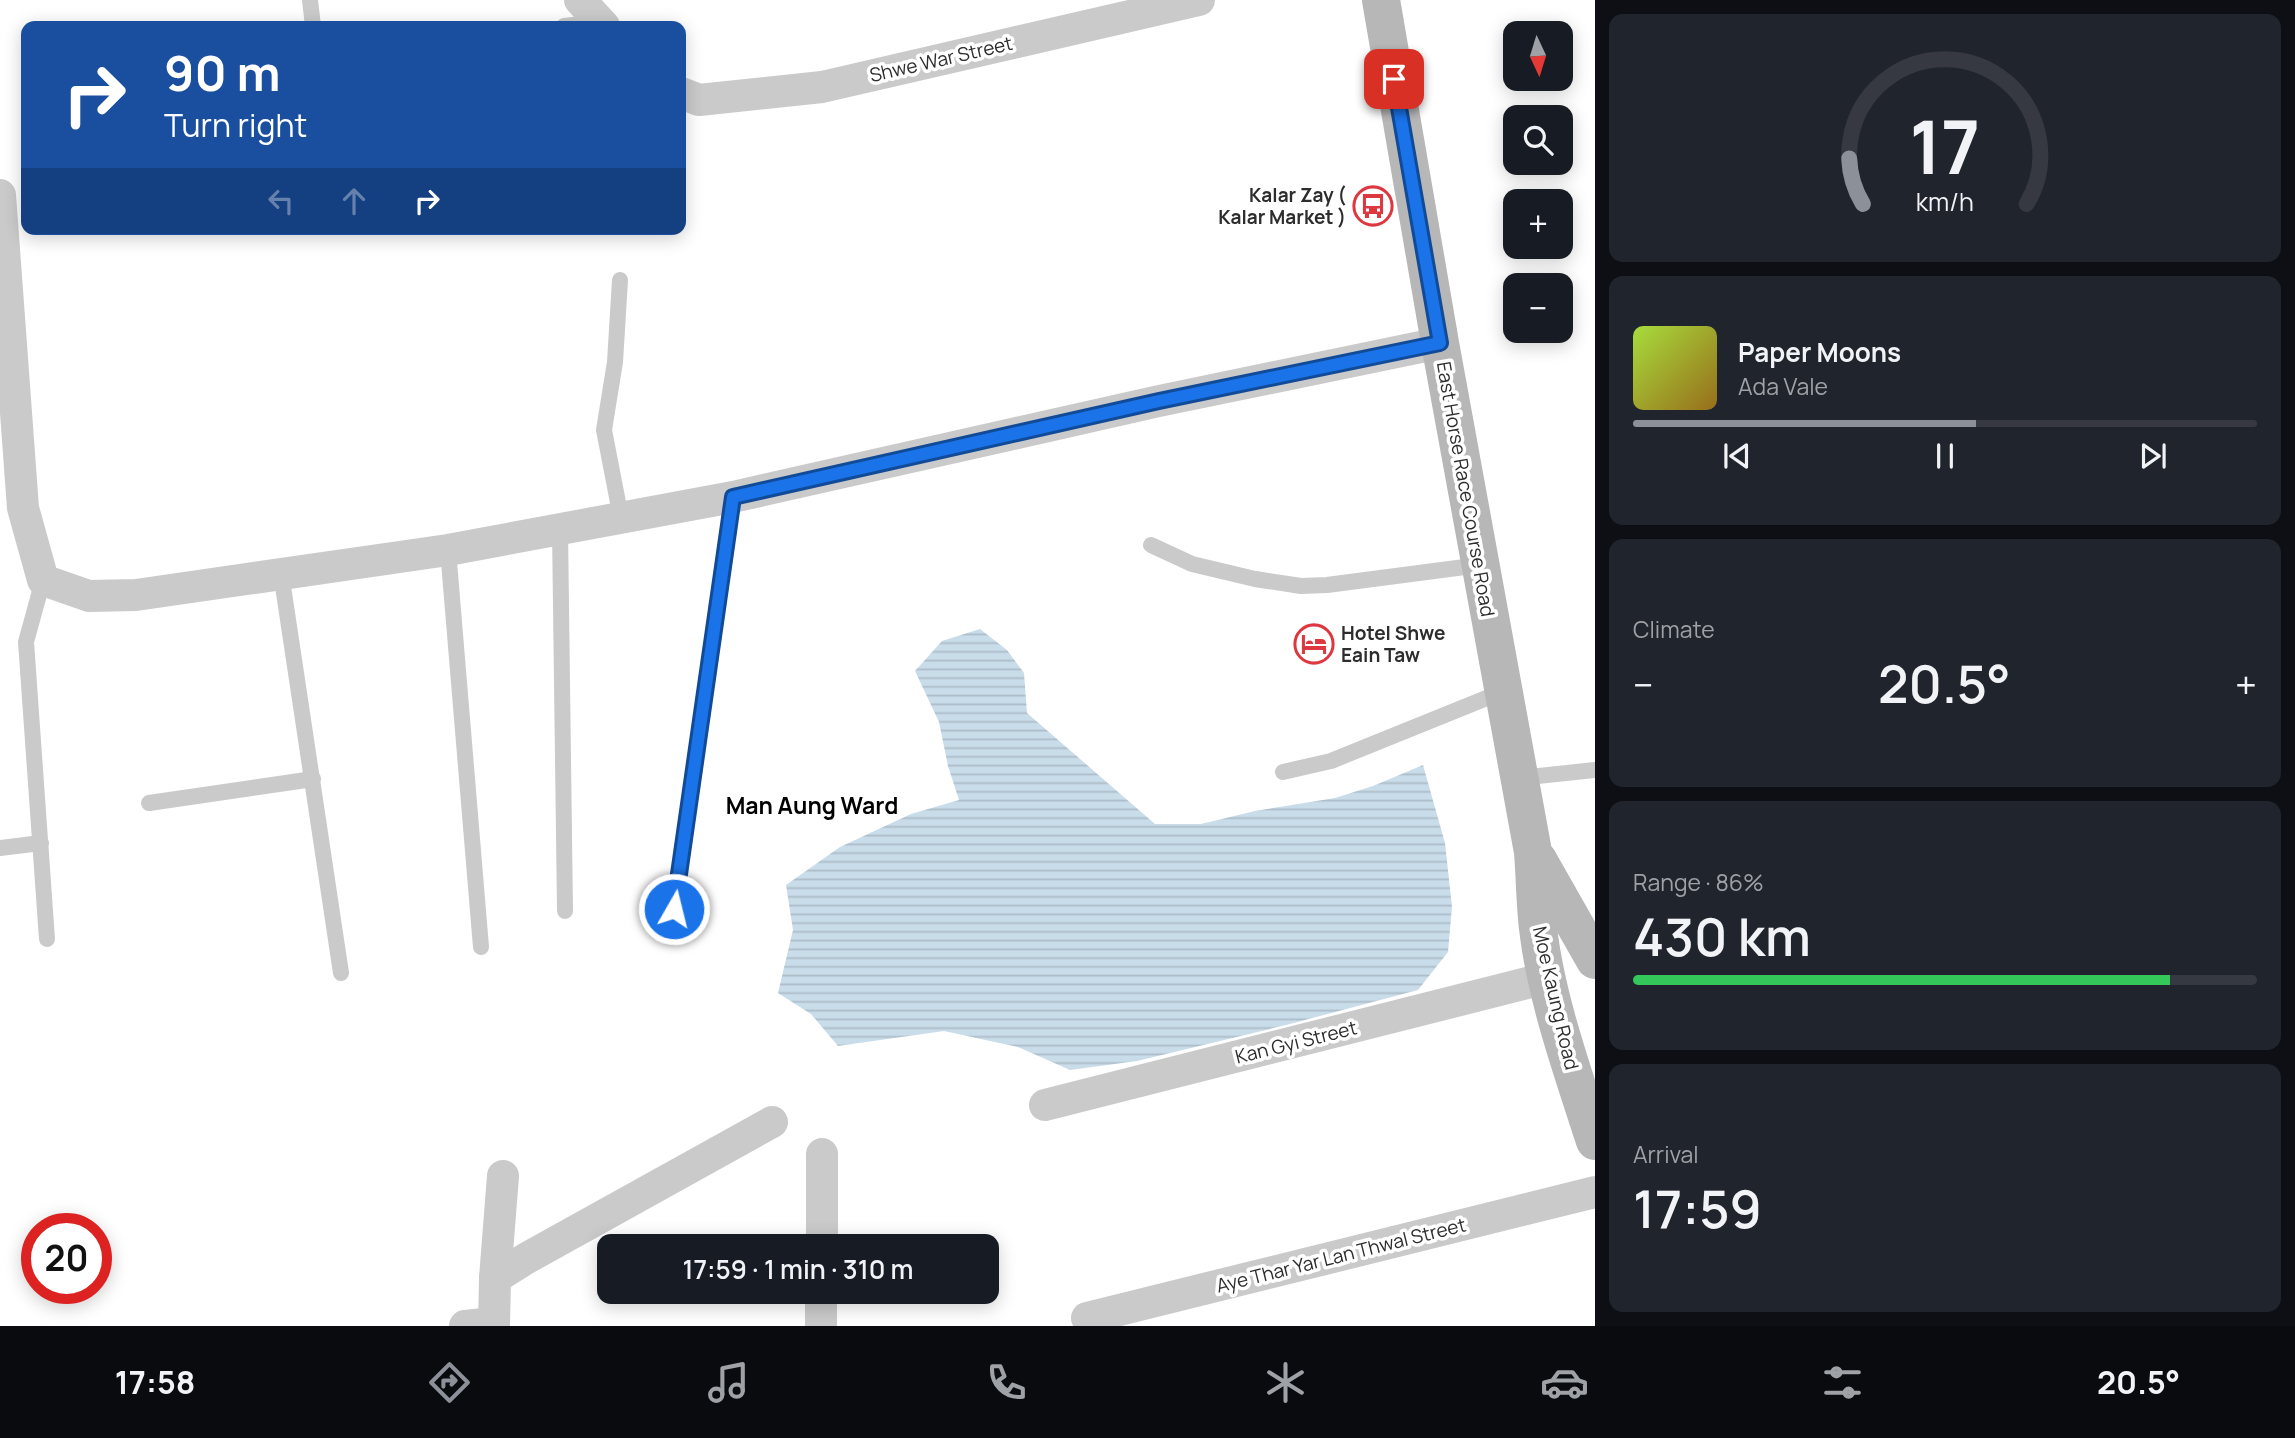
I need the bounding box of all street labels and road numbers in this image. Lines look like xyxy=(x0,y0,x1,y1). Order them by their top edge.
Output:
street label: Shwe War Street xyxy=(867,30,1015,88)
street label: East Horse Race Course Road xyxy=(1431,359,1501,619)
street label: Moe Kaung Road xyxy=(1527,924,1585,1072)
street label: Kan Gyi Street xyxy=(1233,1014,1359,1070)
street label: Aye Thar Yar Lan Thwal Street xyxy=(1214,1211,1468,1299)

